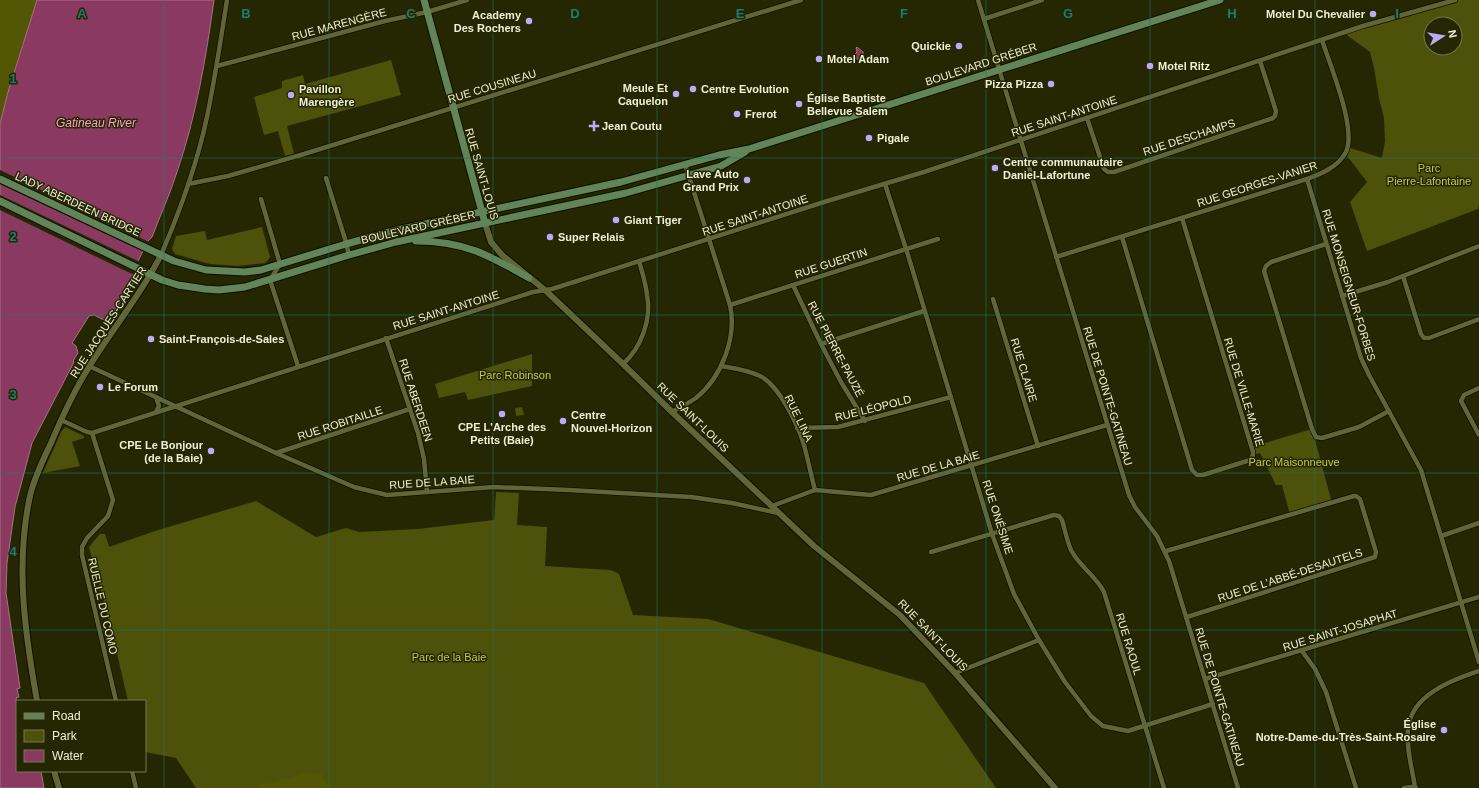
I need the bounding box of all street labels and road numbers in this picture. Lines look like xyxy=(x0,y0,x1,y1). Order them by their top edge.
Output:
street label: RUE MARENGÈRE xyxy=(291,6,387,42)
street label: BOULEVARD GRÉBER xyxy=(924,40,1038,88)
street label: RUE COUSINEAU xyxy=(446,67,538,105)
street label: RUE SAINT-ANTOINE xyxy=(1010,93,1118,139)
street label: RUE DESCHAMPS xyxy=(1142,116,1236,158)
street label: RUE SAINT-LOUIS xyxy=(463,127,501,221)
street label: RUE GEORGES-VANIER xyxy=(1195,159,1319,209)
street label: LADY ABERDEEN BRIDGE xyxy=(14,170,142,238)
street label: RUE SAINT-ANTOINE xyxy=(701,192,809,238)
street label: BOULEVARD GRÉBER xyxy=(360,208,476,246)
street label: RUE MONSEIGNEUR-FORBES xyxy=(1320,208,1378,362)
street label: RUE GUERTIN xyxy=(793,246,869,280)
street label: RUE JACQUES-CARTIER xyxy=(68,264,148,380)
street label: RUE SAINT-ANTOINE xyxy=(391,288,501,332)
street label: RUE PIERRE-PAUZÉ xyxy=(806,299,866,399)
street label: RUE DE POINTE-GATINEAU xyxy=(1081,325,1135,467)
street label: RUE DE VILLE-MARIE xyxy=(1222,336,1266,448)
street label: RUE CLAIRE xyxy=(1009,337,1039,403)
street label: RUE ABERDEEN xyxy=(397,357,435,443)
street label: RUE SAINT-LOUIS xyxy=(655,380,731,454)
street label: RUE LINA xyxy=(782,393,816,444)
street label: RUE LÉOPOLD xyxy=(834,393,912,423)
street label: RUE ROBITAILLE xyxy=(296,404,384,442)
street label: RUE DE LA BAIE xyxy=(895,448,981,484)
street label: RUE DE LA BAIE xyxy=(389,473,475,491)
street label: RUE ONÉSIME xyxy=(980,479,1016,555)
street label: RUE DE L'ABBÉ-DESAUTELS xyxy=(1216,546,1364,604)
street label: RUELLE DU COMO xyxy=(86,556,120,656)
street label: RUE SAINT-LOUIS xyxy=(896,597,970,673)
street label: RUE SAINT-JOSAPHAT xyxy=(1281,607,1399,653)
street label: RUE RAOUL xyxy=(1114,612,1144,676)
street label: RUE DE POINTE-GATINEAU xyxy=(1193,626,1247,768)

